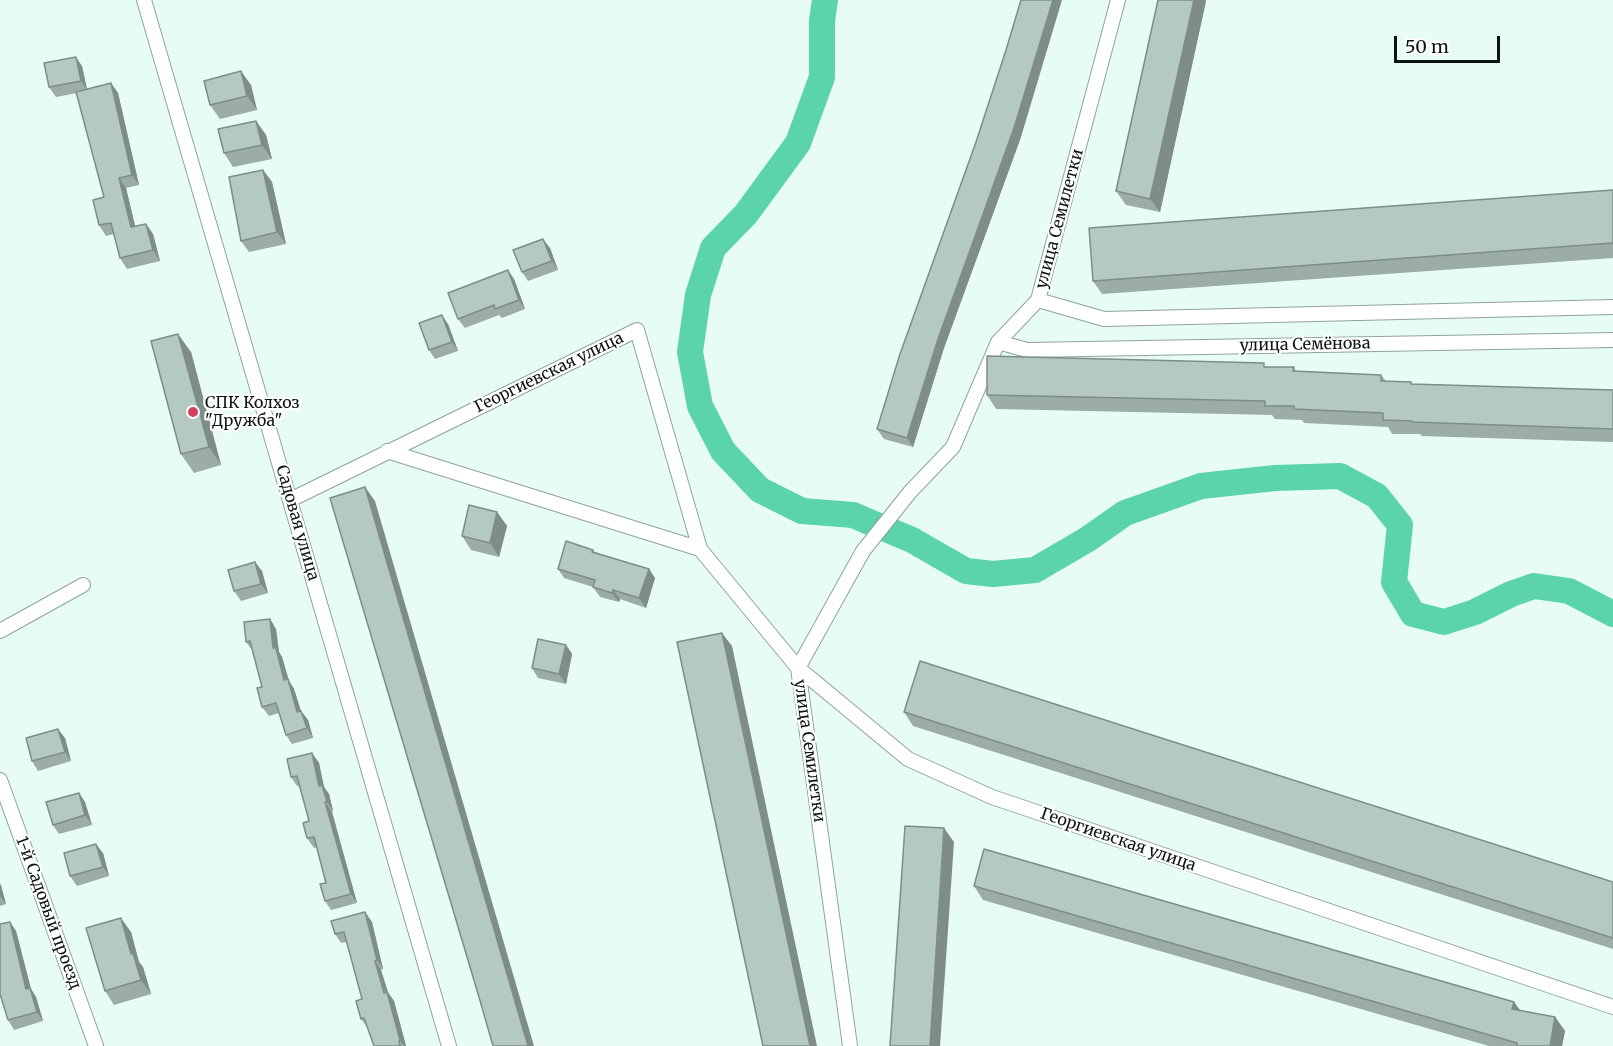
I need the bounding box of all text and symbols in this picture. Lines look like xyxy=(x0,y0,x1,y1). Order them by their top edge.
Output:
scale bar xyxy=(1397,24,1504,62)
text: 50 m xyxy=(1405,35,1449,58)
street label: улица Семилетки xyxy=(1032,147,1088,291)
street label: Георгиевская улица xyxy=(471,329,627,417)
street label: улица Семёнова xyxy=(1239,334,1371,356)
place label: СПК Колхоз "Дружба" xyxy=(205,393,300,431)
marker: СПК Колхоз "Дружба" xyxy=(186,405,200,419)
street label: Садовая улица xyxy=(271,463,323,583)
street label: улица Семилетки xyxy=(789,678,829,824)
street label: Георгиевская улица xyxy=(1038,804,1198,876)
street label: 1-й Садовый проезд xyxy=(11,834,85,992)

